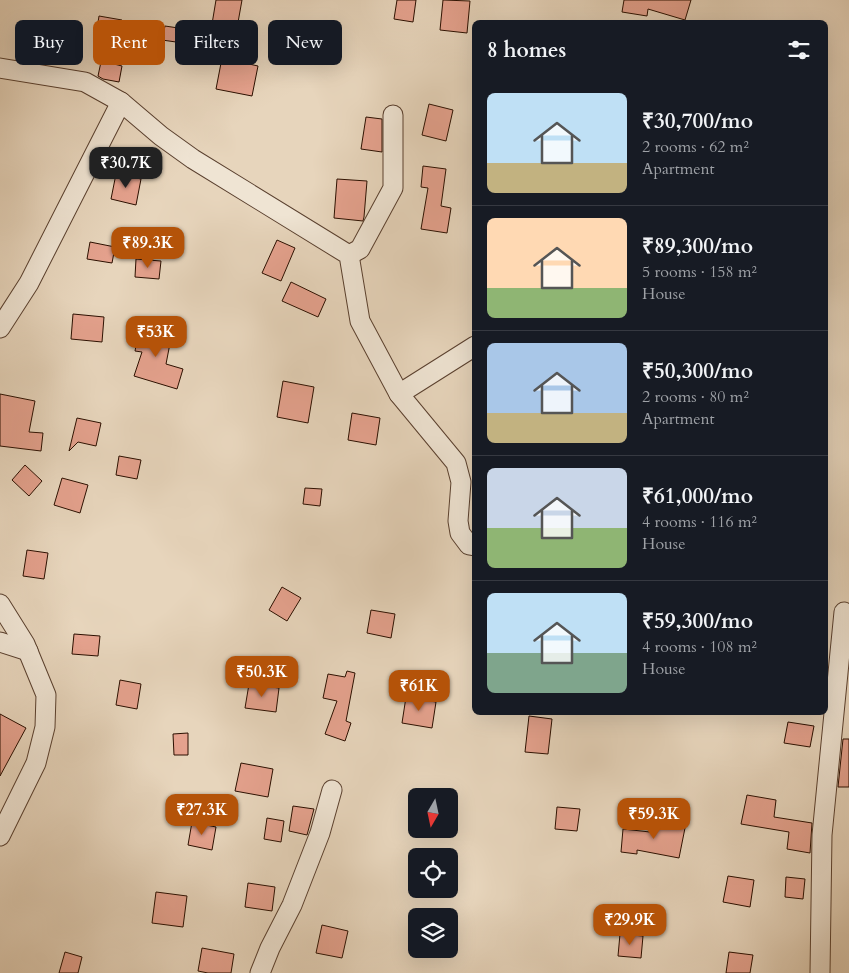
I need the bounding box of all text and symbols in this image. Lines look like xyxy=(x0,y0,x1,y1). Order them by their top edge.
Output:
chip: Buy xyxy=(15,20,83,65)
chip: Rent xyxy=(93,20,165,65)
chip: Filters xyxy=(175,20,258,65)
chip: New xyxy=(268,20,342,65)
text: 8 homes xyxy=(487,36,566,65)
icon: filters xyxy=(785,36,813,64)
text: ₹30,700/mo xyxy=(642,107,753,136)
icon: home xyxy=(527,113,587,173)
text: 2 rooms · 62 m² xyxy=(642,136,749,158)
pin: ₹30.7K xyxy=(85,146,167,189)
text: ₹30.7K xyxy=(100,152,152,174)
text: Apartment xyxy=(642,158,715,180)
pin: ₹89.3K xyxy=(107,226,189,269)
text: ₹89.3K xyxy=(122,232,174,254)
text: ₹89,300/mo xyxy=(642,232,753,261)
icon: home xyxy=(527,238,587,298)
text: 5 rooms · 158 m² xyxy=(642,261,757,283)
text: House xyxy=(642,283,685,305)
pin: ₹53K xyxy=(126,316,186,358)
text: ₹53K xyxy=(137,321,175,343)
text: ₹50,300/mo xyxy=(642,357,753,386)
icon: home xyxy=(527,363,587,423)
text: 2 rooms · 80 m² xyxy=(642,386,749,408)
text: Apartment xyxy=(642,408,715,430)
text: ₹61,000/mo xyxy=(642,482,753,511)
icon: home xyxy=(527,488,587,548)
text: 4 rooms · 116 m² xyxy=(642,511,757,533)
text: House xyxy=(642,533,685,555)
text: ₹59,300/mo xyxy=(642,607,753,636)
icon: home xyxy=(527,613,587,673)
text: 4 rooms · 108 m² xyxy=(642,636,757,658)
pin: ₹50.3K xyxy=(221,656,303,698)
text: House xyxy=(642,658,685,680)
text: ₹50.3K xyxy=(236,661,288,683)
pin: ₹61K xyxy=(389,670,449,712)
text: ₹61K xyxy=(400,675,438,697)
north arrow xyxy=(408,788,458,838)
map controls xyxy=(408,788,458,958)
pin: ₹27.3K xyxy=(161,794,243,836)
pin: ₹59.3K xyxy=(613,798,695,840)
text: ₹27.3K xyxy=(176,799,228,821)
text: ₹59.3K xyxy=(628,803,680,825)
button: locate xyxy=(408,848,458,898)
pin: ₹29.9K xyxy=(589,904,671,946)
button: layers xyxy=(408,908,458,958)
text: ₹29.9K xyxy=(604,909,656,931)

